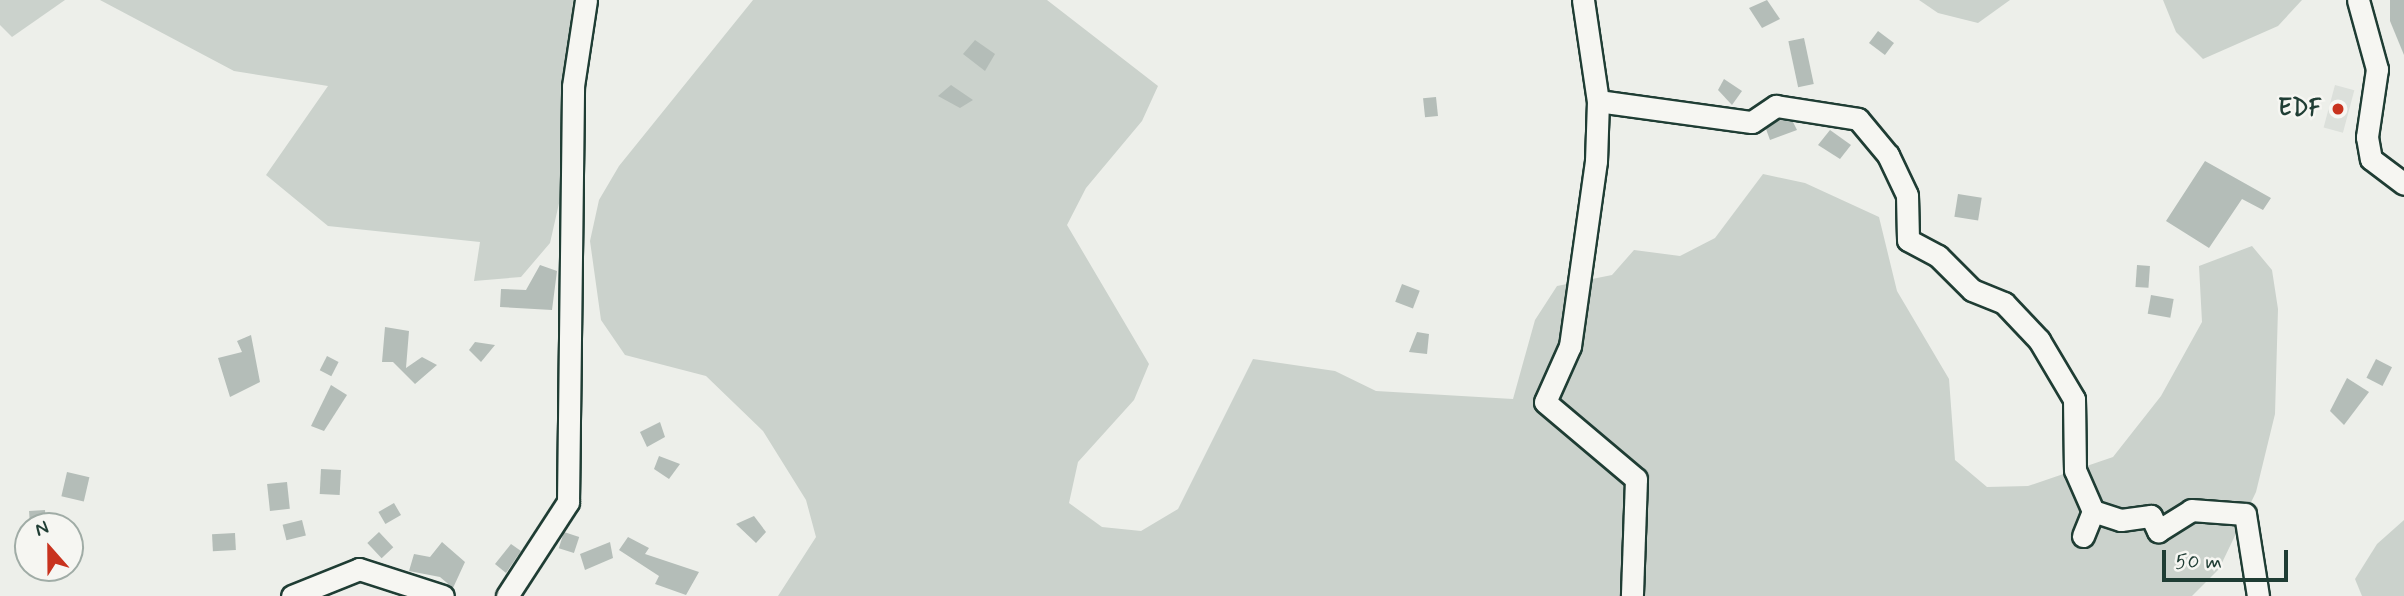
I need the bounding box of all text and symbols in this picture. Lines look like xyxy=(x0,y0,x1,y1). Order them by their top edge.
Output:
place label: EDF xyxy=(2278,95,2322,123)
marker: EDF xyxy=(2328,99,2348,119)
north arrow xyxy=(14,512,84,582)
text: N xyxy=(32,515,52,543)
scale bar xyxy=(2166,536,2292,580)
text: 50 m xyxy=(2175,548,2222,576)

